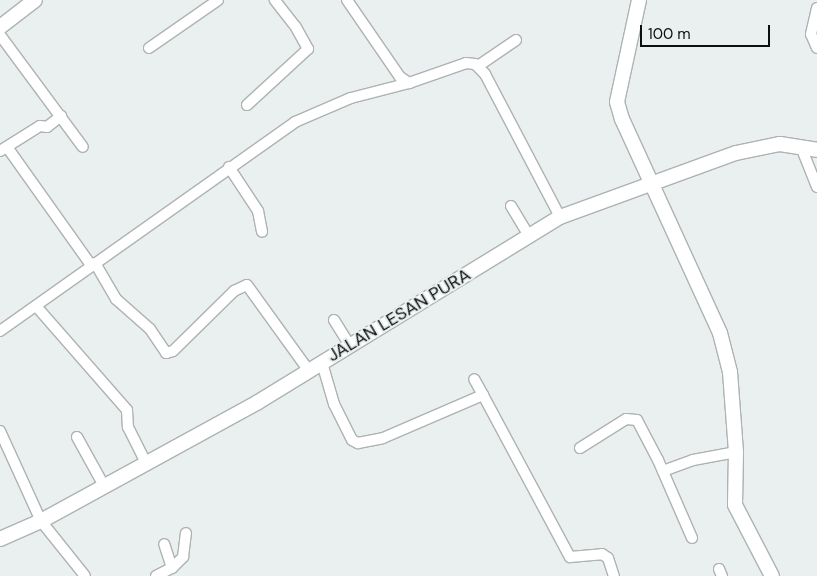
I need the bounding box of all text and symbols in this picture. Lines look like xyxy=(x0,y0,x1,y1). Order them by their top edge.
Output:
scale bar xyxy=(642,15,772,47)
text: 100 m xyxy=(648,24,691,44)
street label: JALAN LESAN PURA xyxy=(323,264,475,366)

